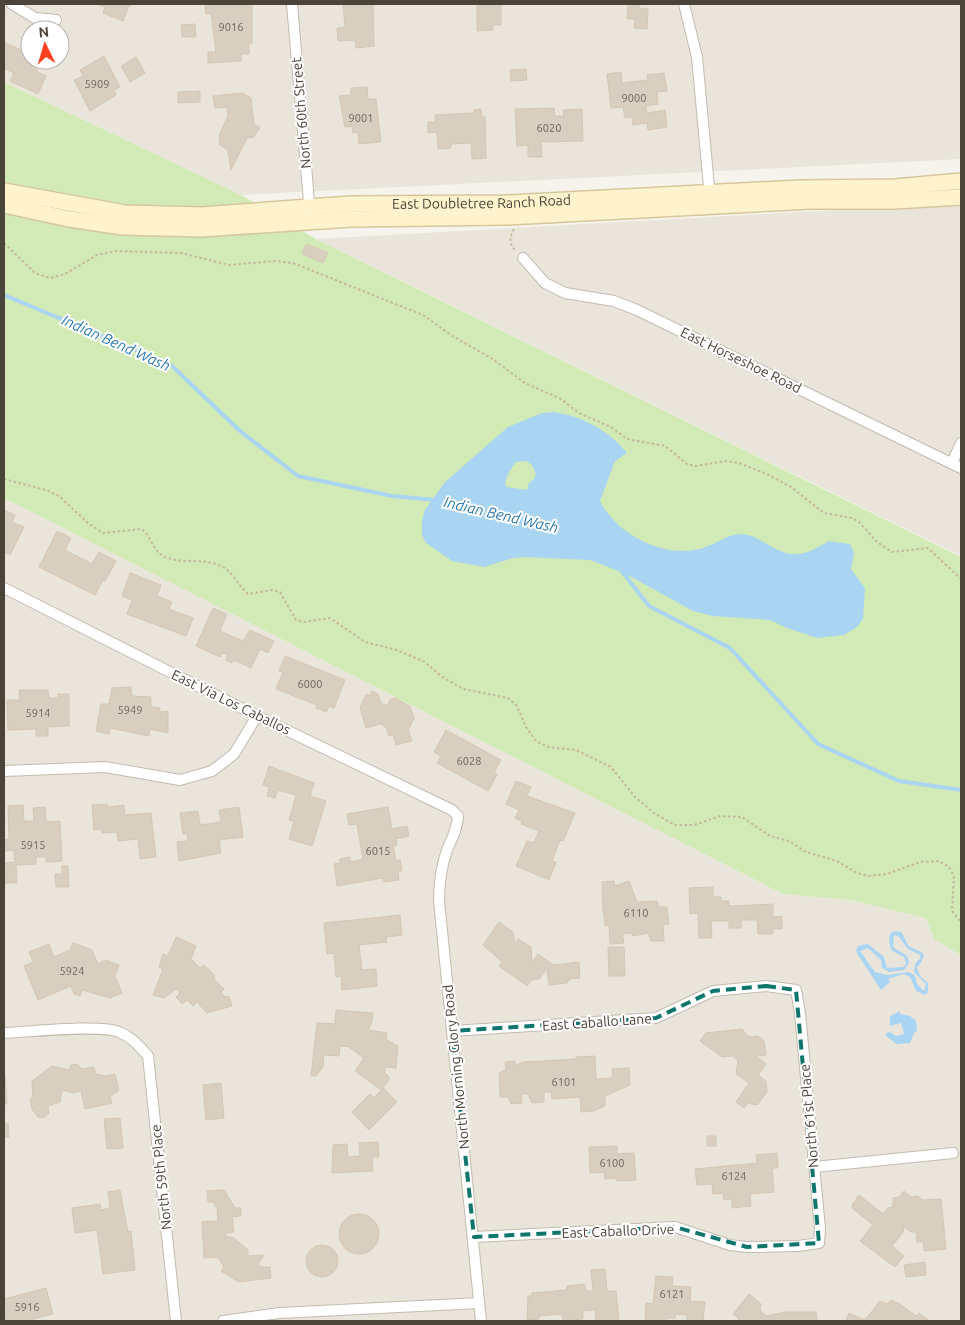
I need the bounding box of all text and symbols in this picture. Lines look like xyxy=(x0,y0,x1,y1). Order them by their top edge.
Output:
north arrow xyxy=(20,20,70,70)
house number: 9016 xyxy=(219,21,243,33)
text: N xyxy=(38,24,50,40)
street label: North 60th Street xyxy=(288,56,314,169)
house number: 5909 xyxy=(85,78,109,90)
house number: 9000 xyxy=(622,92,646,104)
house number: 9001 xyxy=(349,112,373,124)
house number: 6020 xyxy=(537,122,561,134)
street label: East Doubletree Ranch Road xyxy=(392,192,571,212)
water label: Indian Bend Wash xyxy=(59,311,173,374)
street label: East Horseshoe Road xyxy=(678,324,804,396)
water label: Indian Bend Wash xyxy=(442,493,560,536)
street label: East Via Los Caballos xyxy=(169,666,293,738)
house number: 6000 xyxy=(298,678,322,690)
house number: 5949 xyxy=(118,704,142,716)
house number: 5914 xyxy=(26,707,50,719)
house number: 6028 xyxy=(457,755,481,767)
house number: 5915 xyxy=(21,839,45,851)
house number: 6015 xyxy=(366,845,390,857)
house number: 6110 xyxy=(624,907,648,919)
house number: 5924 xyxy=(60,965,84,977)
street label: North Morning Glory Road xyxy=(439,984,473,1150)
street label: East Caballo Lane xyxy=(542,1010,652,1034)
street label: North 61st Place xyxy=(796,1063,822,1169)
house number: 6101 xyxy=(552,1076,576,1088)
street label: North 59th Place xyxy=(147,1123,175,1231)
house number: 6100 xyxy=(600,1157,624,1169)
house number: 6124 xyxy=(722,1170,746,1182)
street label: East Caballo Drive xyxy=(561,1221,675,1241)
house number: 6121 xyxy=(660,1288,684,1300)
house number: 5916 xyxy=(15,1301,39,1313)

